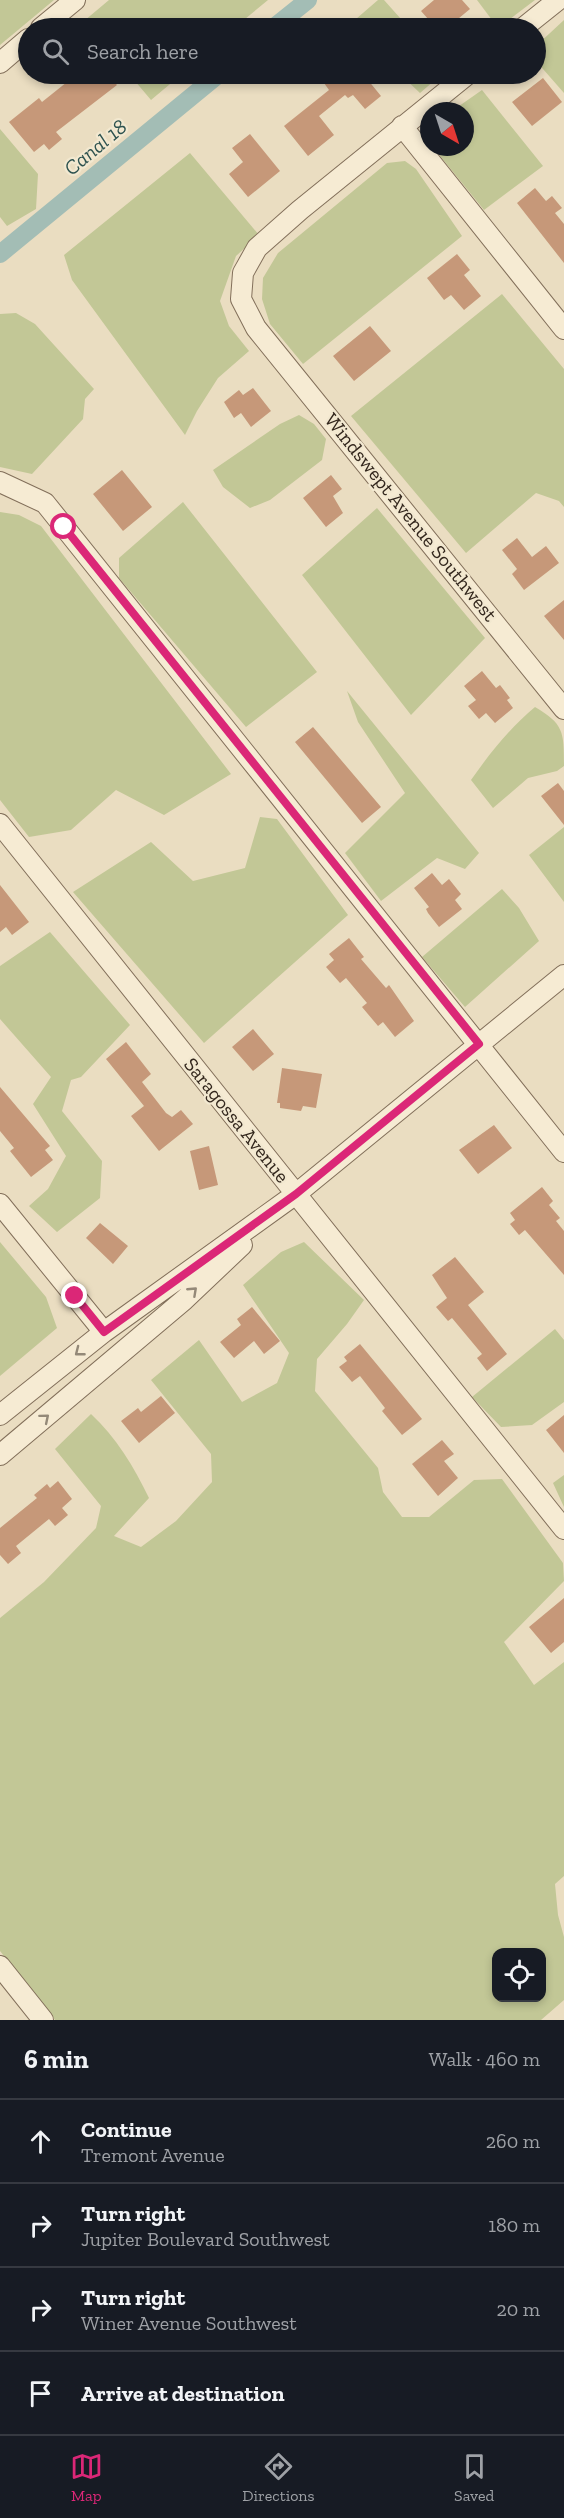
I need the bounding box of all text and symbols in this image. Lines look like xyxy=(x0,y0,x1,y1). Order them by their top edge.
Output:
search box xyxy=(18,18,546,84)
icon: search xyxy=(39,35,72,68)
text: Search here xyxy=(87,38,198,65)
north arrow xyxy=(420,102,474,156)
water label: Canal 18 xyxy=(59,114,131,180)
street label: Windswept Avenue Southwest xyxy=(320,408,503,626)
route start xyxy=(50,513,76,539)
street label: Saragossa Avenue xyxy=(179,1053,295,1187)
route end xyxy=(61,1282,87,1308)
one-way arrow xyxy=(187,1287,197,1298)
one-way arrow xyxy=(75,1344,86,1355)
one-way arrow xyxy=(38,1414,49,1425)
map controls xyxy=(492,1948,546,2002)
button: locate xyxy=(492,1948,546,2002)
text: 6 min xyxy=(24,2043,89,2075)
text: Walk · 460 m xyxy=(429,2047,540,2071)
text: Continue xyxy=(81,2116,172,2143)
icon: ahead xyxy=(24,2125,57,2158)
text: 260 m xyxy=(486,2129,540,2153)
text: Tremont Avenue xyxy=(81,2143,225,2167)
text: Turn right xyxy=(81,2200,185,2227)
icon: right xyxy=(24,2209,57,2242)
text: 180 m xyxy=(488,2213,540,2237)
text: Jupiter Boulevard Southwest xyxy=(81,2227,330,2251)
text: Turn right xyxy=(81,2284,185,2311)
icon: right xyxy=(24,2293,57,2326)
text: 20 m xyxy=(496,2297,540,2321)
text: Winer Avenue Southwest xyxy=(81,2311,297,2335)
icon: arrive xyxy=(24,2377,57,2410)
text: Arrive at destination xyxy=(81,2380,284,2407)
tab: Map xyxy=(70,2450,103,2505)
tab: Directions xyxy=(242,2450,315,2505)
tab: Saved xyxy=(454,2450,494,2505)

